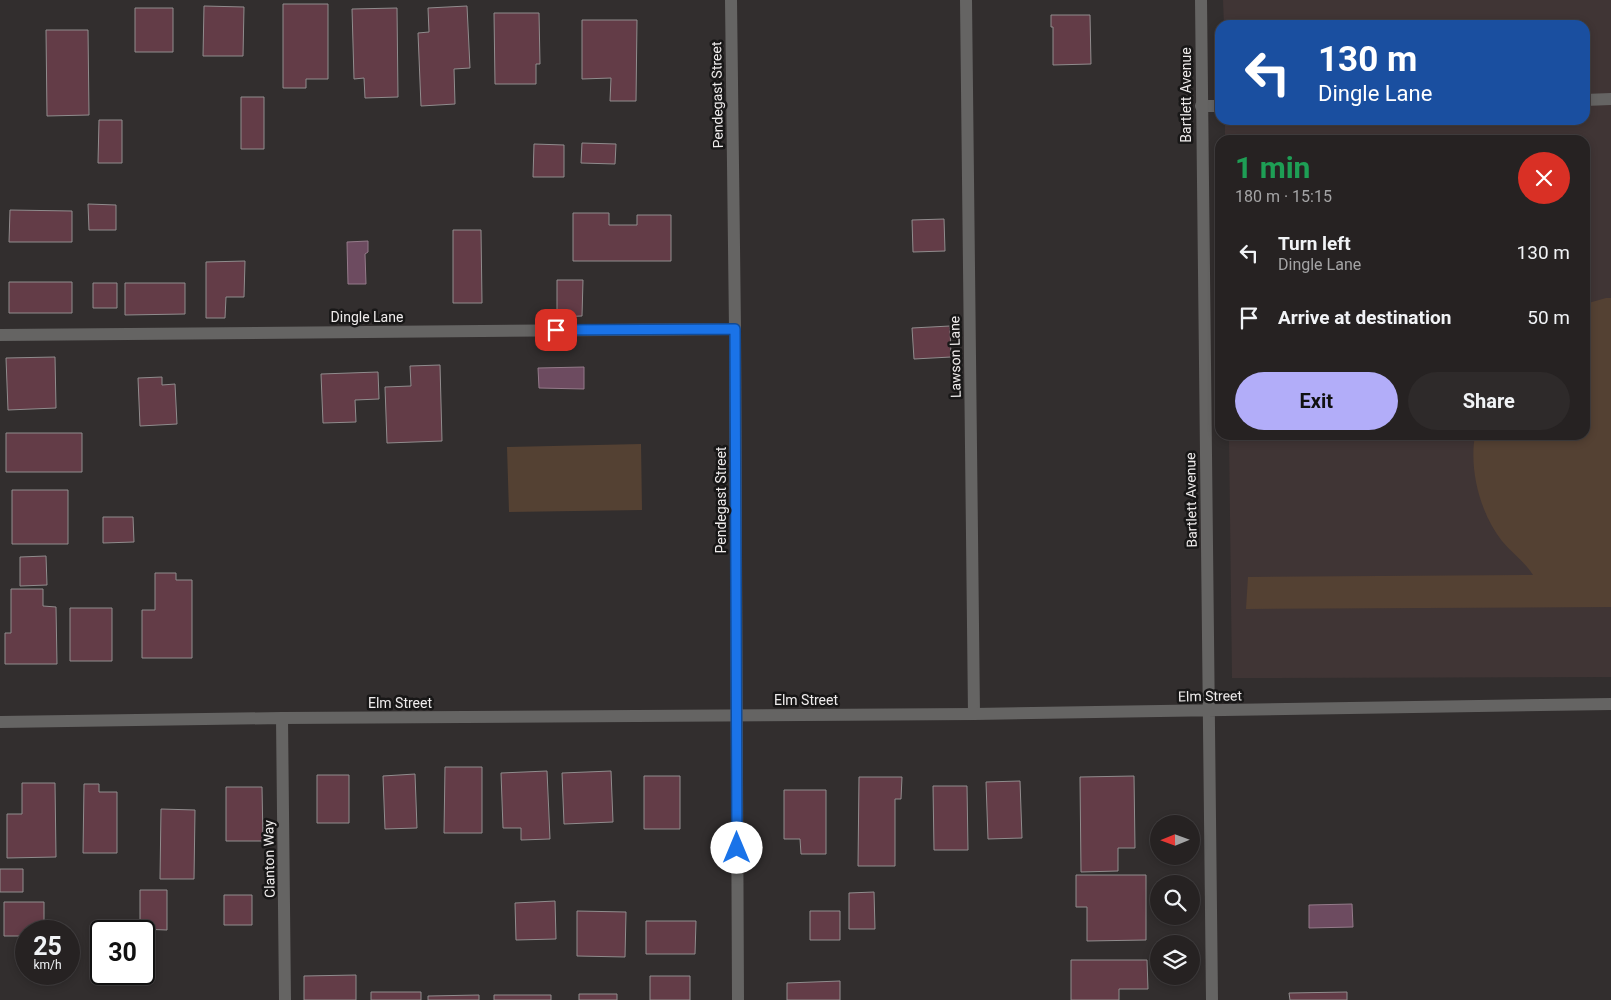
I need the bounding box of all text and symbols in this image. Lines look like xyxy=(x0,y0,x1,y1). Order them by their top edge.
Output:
text: 130 m xyxy=(1318,39,1417,80)
icon: left xyxy=(1235,40,1300,105)
street label: Pendegast Street xyxy=(708,41,726,149)
street label: Bartlett Avenue xyxy=(1178,47,1194,143)
text: Dingle Lane xyxy=(1318,81,1432,106)
text: 1 min xyxy=(1235,150,1310,185)
button: close xyxy=(1518,152,1570,204)
text: 180 m · 15:15 xyxy=(1235,187,1332,206)
text: Turn left xyxy=(1278,232,1351,255)
icon: left xyxy=(1235,239,1263,267)
text: 130 m xyxy=(1517,241,1570,264)
text: Dingle Lane xyxy=(1278,255,1361,274)
icon: arrive xyxy=(1235,304,1263,332)
text: Arrive at destination xyxy=(1278,306,1451,329)
text: 50 m xyxy=(1527,306,1570,329)
street label: Dingle Lane xyxy=(331,309,403,325)
pin xyxy=(535,309,577,351)
icon: arrive xyxy=(542,316,570,344)
street label: Lawson Lane xyxy=(946,316,964,398)
button: Exit xyxy=(1235,372,1398,430)
button: Share xyxy=(1408,372,1570,430)
street label: Pendegast Street xyxy=(713,446,729,553)
street label: Bartlett Avenue xyxy=(1182,452,1200,548)
street label: Elm Street xyxy=(1178,687,1243,705)
street label: Elm Street xyxy=(774,692,838,708)
street label: Elm Street xyxy=(368,695,432,711)
north arrow xyxy=(1150,815,1200,865)
map controls xyxy=(1150,815,1200,985)
street label: Clanton Way xyxy=(260,820,278,898)
position arrow xyxy=(710,821,762,873)
button: search xyxy=(1150,875,1200,925)
speed limit sign: 30 xyxy=(90,920,155,985)
text: 25 xyxy=(33,932,62,961)
button: layers xyxy=(1150,935,1200,985)
text: km/h xyxy=(33,958,62,972)

